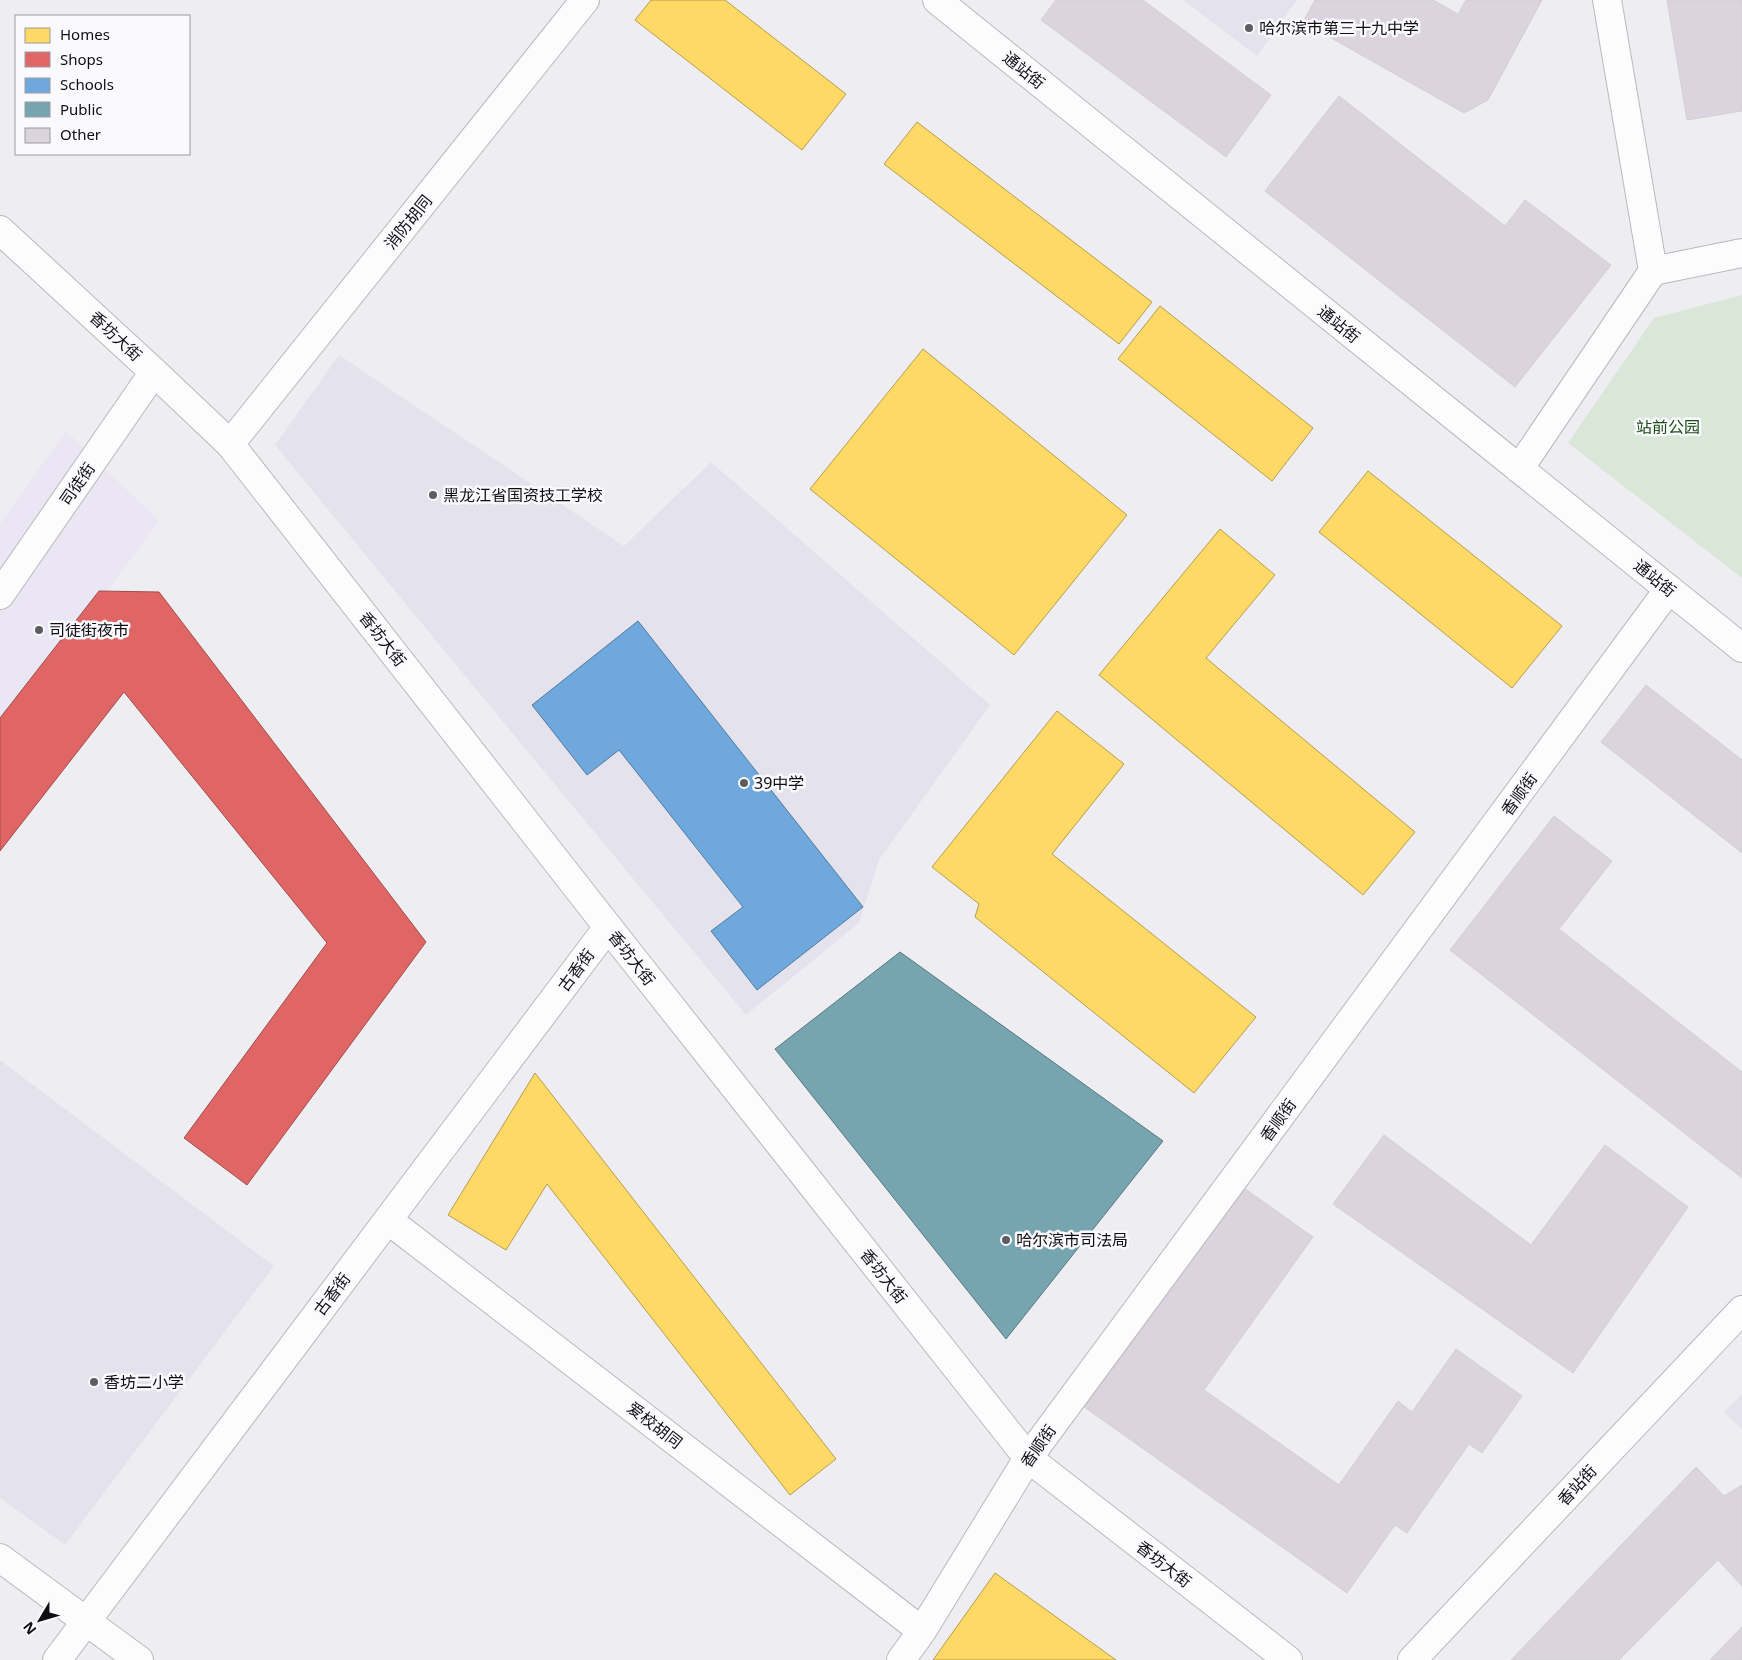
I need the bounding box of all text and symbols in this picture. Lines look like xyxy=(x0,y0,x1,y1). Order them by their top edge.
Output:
legend xyxy=(15,15,190,155)
place label: 哈尔滨市第三十九中学 xyxy=(1259,17,1419,39)
marker: 哈尔滨市第三十九中学 xyxy=(1243,22,1255,34)
text: Homes xyxy=(60,24,110,44)
street label: 通站街 xyxy=(998,46,1050,94)
text: Shops xyxy=(60,49,103,69)
text: Schools xyxy=(60,74,114,94)
text: Public xyxy=(60,99,103,119)
text: Other xyxy=(60,124,101,144)
street label: 消防胡同 xyxy=(379,190,437,254)
street label: 通站街 xyxy=(1313,300,1365,348)
street label: 香坊大街 xyxy=(85,306,147,366)
park label: 站前公园 xyxy=(1636,416,1700,438)
street label: 司徒街 xyxy=(54,458,100,510)
place label: 黑龙江省国资技工学校 xyxy=(443,484,603,506)
marker: 黑龙江省国资技工学校 xyxy=(427,489,439,501)
street label: 通站街 xyxy=(1629,554,1681,602)
street label: 香坊大街 xyxy=(355,607,411,671)
place label: 司徒街夜市 xyxy=(49,619,129,641)
marker: 司徒街夜市 xyxy=(33,624,45,636)
street label: 香顺街 xyxy=(1496,768,1542,820)
place label: 39中学 xyxy=(754,772,804,794)
marker: 39中学 xyxy=(738,777,750,789)
street label: 香坊大街 xyxy=(604,926,660,990)
street label: 古香街 xyxy=(553,944,599,996)
street label: 香顺街 xyxy=(1255,1094,1301,1146)
place label: 哈尔滨市司法局 xyxy=(1016,1229,1128,1251)
marker: 哈尔滨市司法局 xyxy=(1000,1234,1012,1246)
street label: 香坊大街 xyxy=(856,1244,912,1308)
street label: 古香街 xyxy=(309,1268,355,1320)
place label: 香坊二小学 xyxy=(104,1371,184,1393)
marker: 香坊二小学 xyxy=(88,1376,100,1388)
street label: 爱校胡同 xyxy=(623,1397,687,1453)
street label: 香顺街 xyxy=(1015,1420,1061,1472)
street label: 香站街 xyxy=(1553,1460,1601,1510)
street label: 香坊大街 xyxy=(1132,1536,1196,1592)
north arrow xyxy=(15,1595,65,1645)
text: N xyxy=(18,1618,40,1639)

